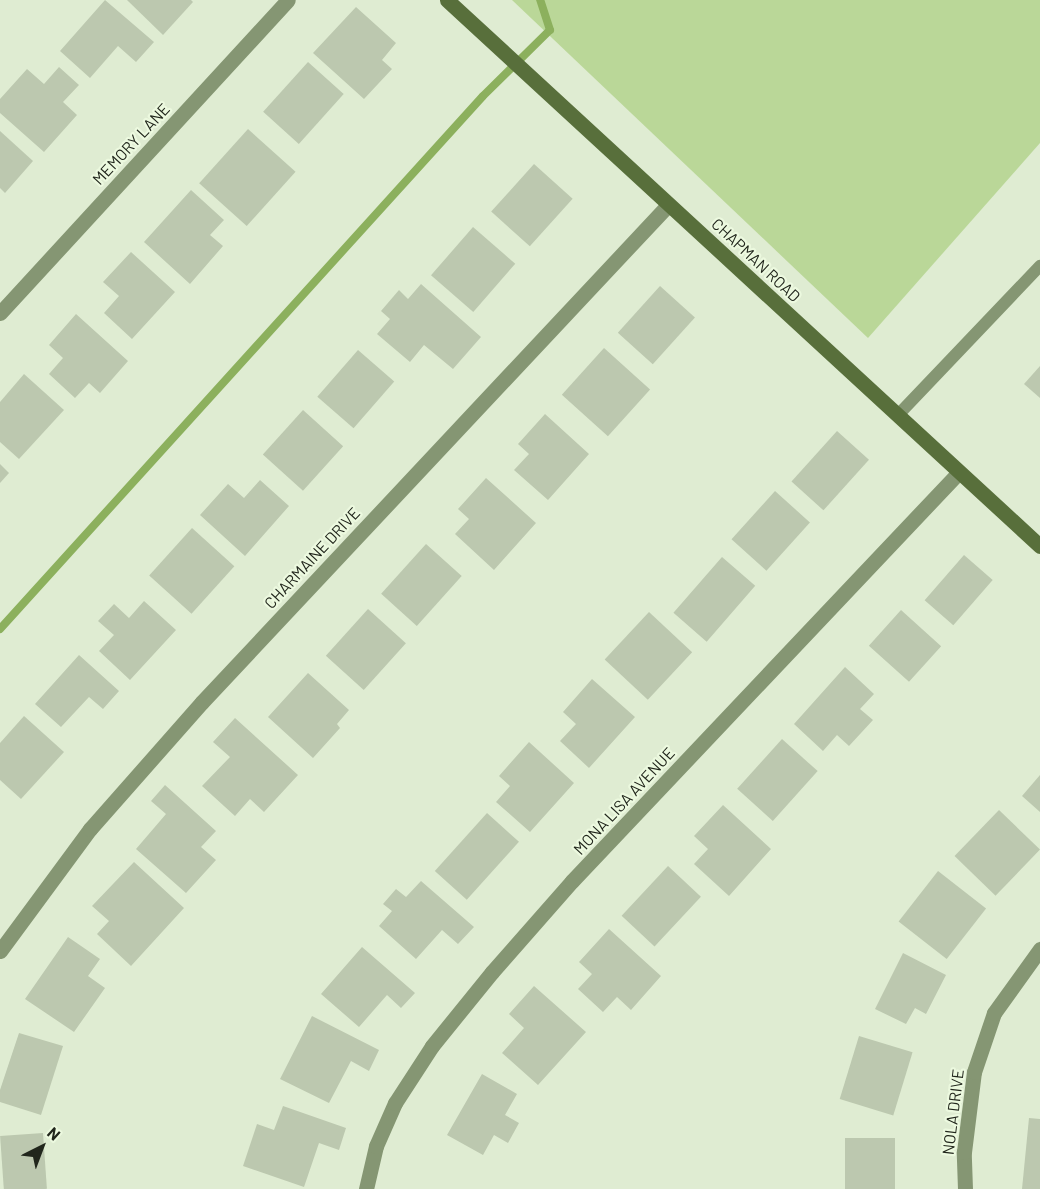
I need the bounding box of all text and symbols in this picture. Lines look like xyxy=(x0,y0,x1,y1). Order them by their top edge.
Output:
street label: MEMORY LANE xyxy=(88,99,174,189)
street label: CHAPMAN ROAD xyxy=(708,214,804,306)
street label: CHARMAINE DRIVE xyxy=(260,503,364,613)
street label: MONA LISA AVENUE xyxy=(569,744,679,858)
street label: NOLA DRIVE xyxy=(938,1068,968,1156)
north arrow xyxy=(12,1117,72,1177)
text: N xyxy=(44,1123,65,1144)

